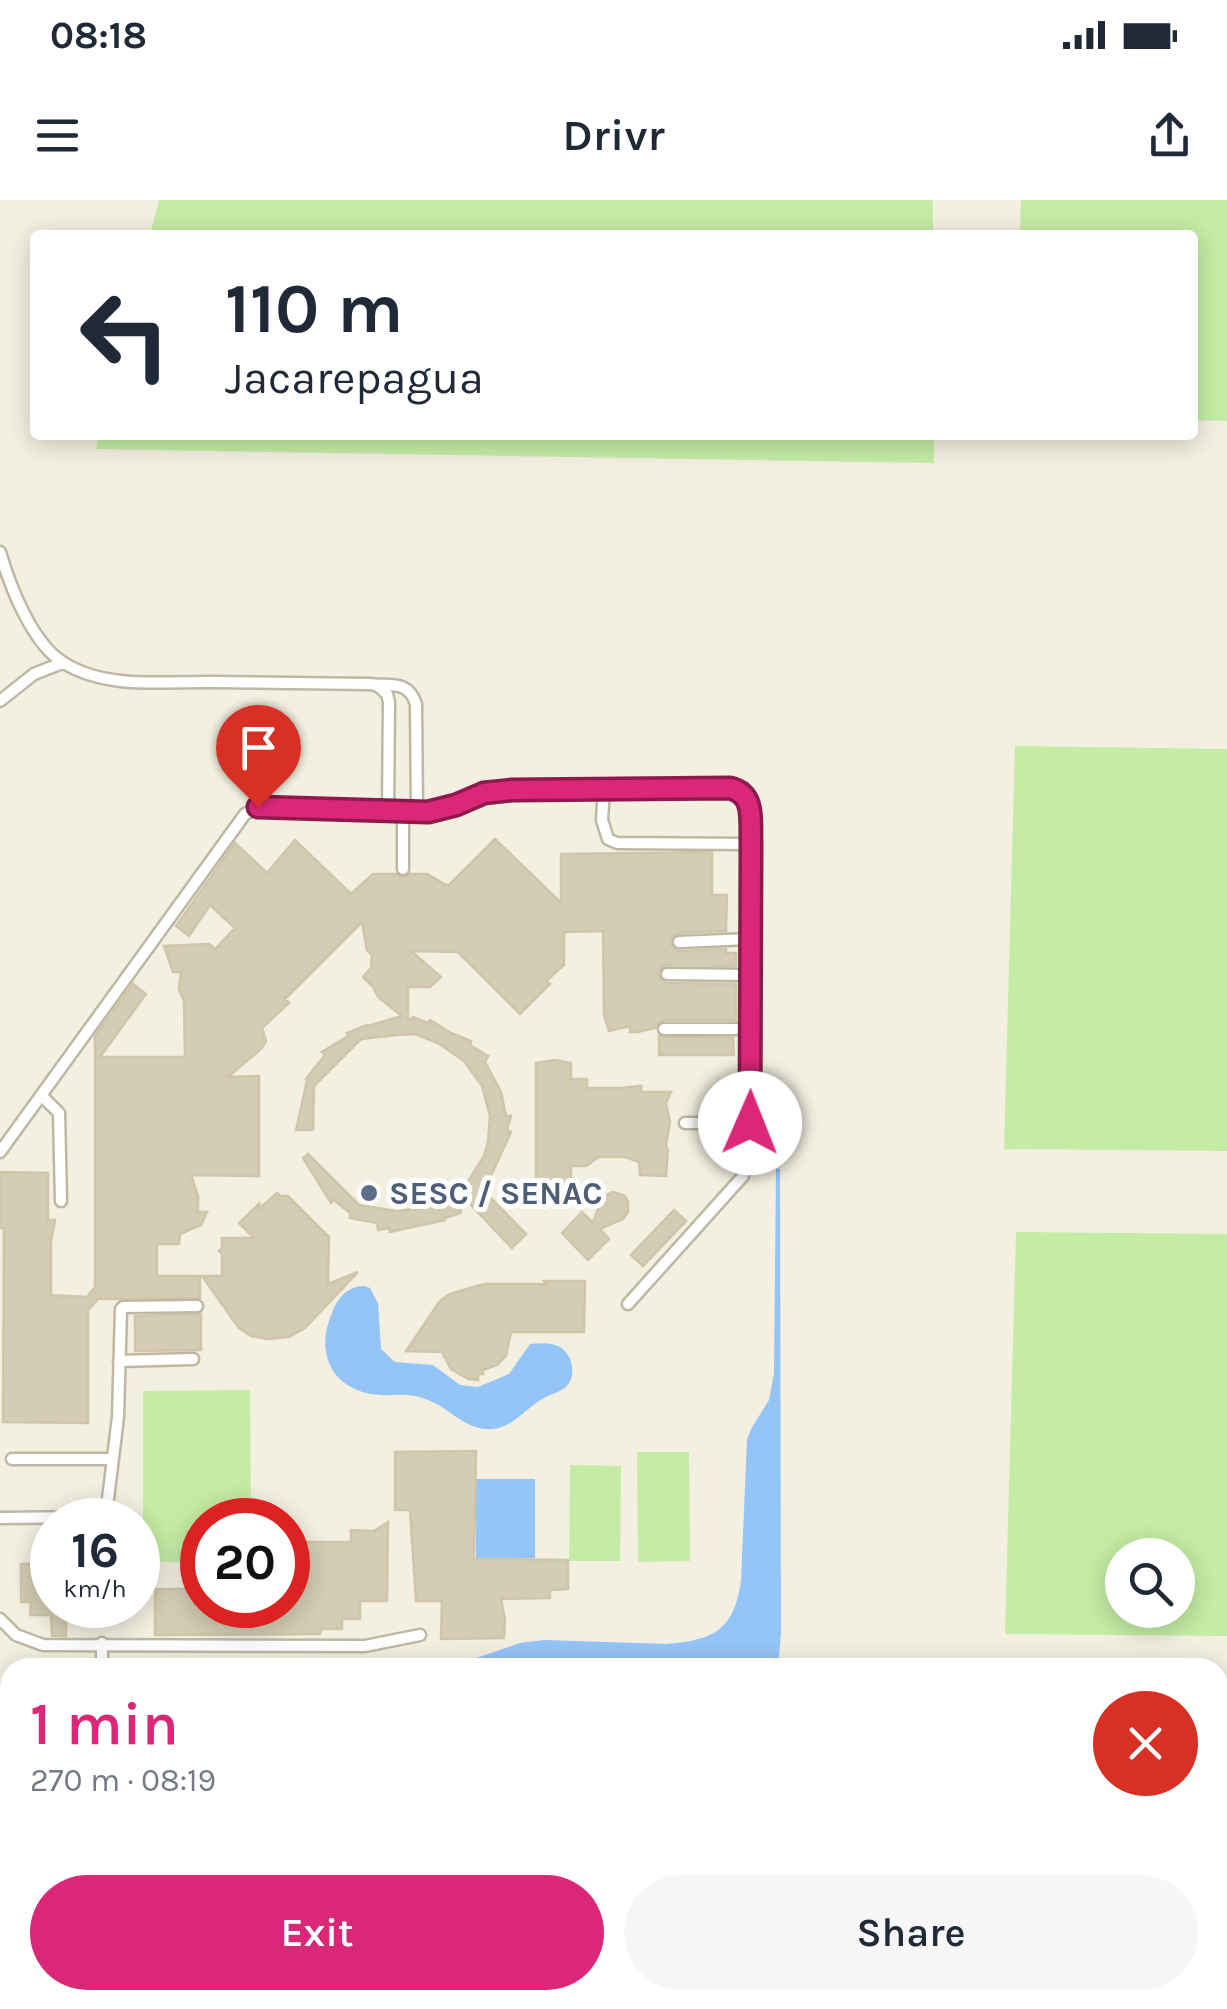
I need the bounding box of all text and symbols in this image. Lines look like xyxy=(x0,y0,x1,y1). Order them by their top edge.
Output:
text: 08:18 xyxy=(50,13,147,58)
icon: menu xyxy=(30,108,85,163)
icon: share xyxy=(1142,108,1197,163)
text: Drivr xyxy=(562,109,665,161)
text: 110 m xyxy=(225,268,403,350)
icon: left xyxy=(60,270,190,400)
text: Jacarepagua xyxy=(225,352,484,404)
pin xyxy=(216,705,301,808)
icon: arrive xyxy=(231,720,286,775)
position arrow xyxy=(698,1071,802,1175)
place label: SESC / SENAC xyxy=(389,1175,603,1212)
marker: SESC / SENAC xyxy=(358,1182,380,1204)
speed limit sign: 20 xyxy=(180,1498,310,1628)
text: 16 xyxy=(71,1521,119,1580)
map controls xyxy=(1105,1538,1195,1628)
button: search xyxy=(1105,1538,1195,1628)
text: km/h xyxy=(63,1574,127,1603)
text: 1 min xyxy=(30,1689,179,1759)
button: close xyxy=(1093,1691,1198,1796)
text: 270 m · 08:19 xyxy=(30,1762,216,1799)
button: Exit xyxy=(30,1875,604,1990)
button: Share xyxy=(624,1875,1198,1990)

